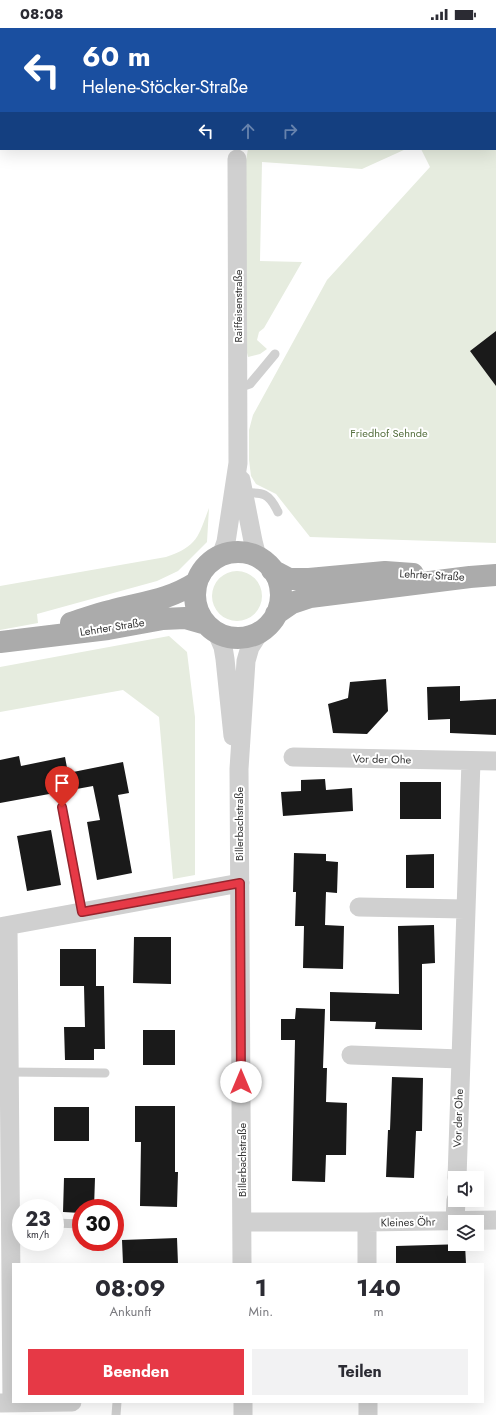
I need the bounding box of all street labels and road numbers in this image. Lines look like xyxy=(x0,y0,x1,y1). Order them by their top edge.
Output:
street label: Raiffeisenstraße xyxy=(230,269,246,343)
street label: Lehrter Straße xyxy=(399,565,465,585)
street label: Lehrter Straße xyxy=(79,614,146,640)
street label: Vor der Ohe xyxy=(353,750,412,768)
street label: Billerbachstraße xyxy=(231,787,247,861)
street label: Vor der Ohe xyxy=(449,1088,467,1148)
street label: Billerbachstraße xyxy=(234,1123,250,1197)
street label: Kleines Öhr xyxy=(381,1214,436,1230)

